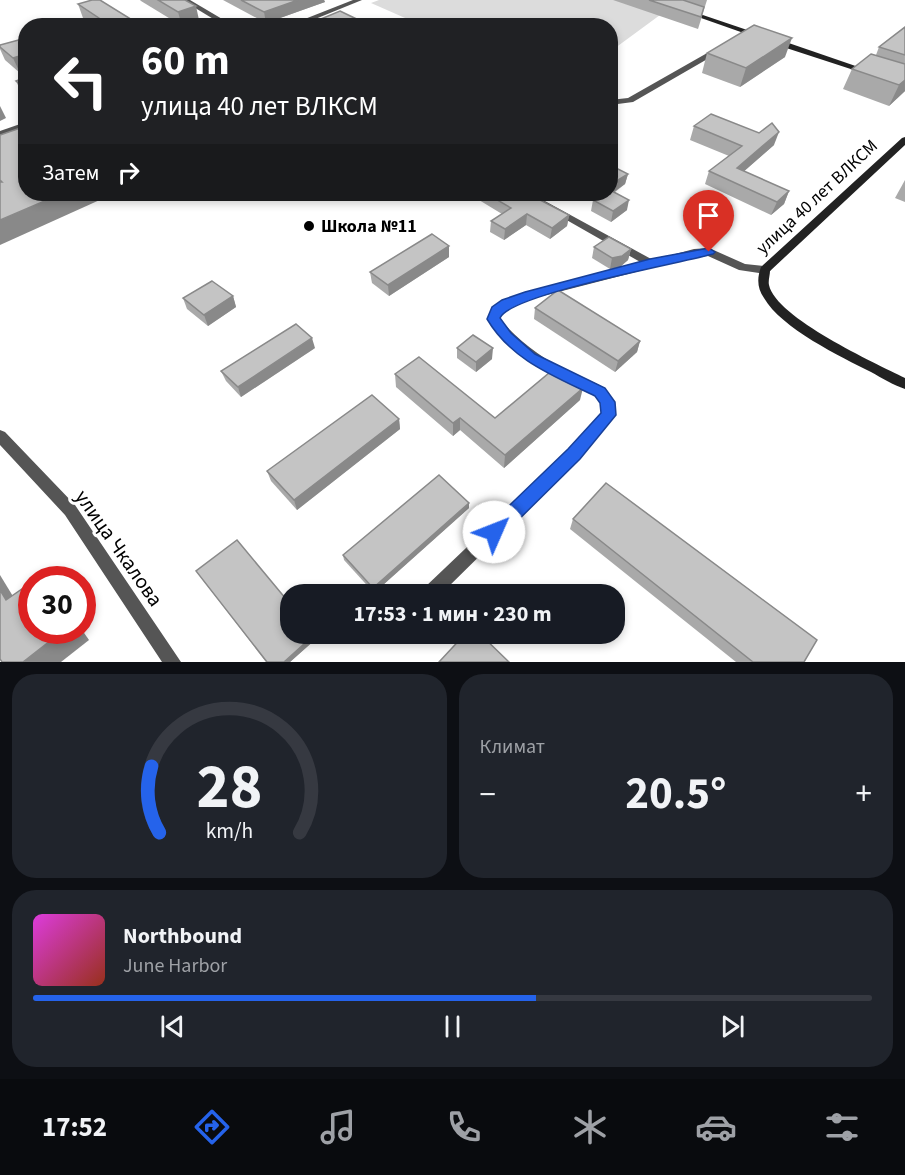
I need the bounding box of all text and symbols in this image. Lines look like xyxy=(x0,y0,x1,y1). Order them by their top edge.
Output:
text: 60 m xyxy=(141,31,230,91)
icon: left xyxy=(42,42,120,120)
text: улица 40 лет ВЛКСМ xyxy=(141,87,378,126)
street label: улица 40 лет ВЛКСМ xyxy=(751,134,883,260)
icon: right xyxy=(112,156,145,189)
text: Затем xyxy=(42,157,100,189)
pin xyxy=(683,190,734,252)
icon: arrive xyxy=(692,199,725,232)
place label: Школа №11 xyxy=(321,214,417,239)
marker: Школа №11 xyxy=(302,219,316,233)
street label: улица Чкалова xyxy=(68,484,170,612)
position arrow xyxy=(462,500,526,564)
speed limit sign: 30 xyxy=(18,566,96,644)
text: 17:53 · 1 мин · 230 m xyxy=(353,598,552,630)
text: Климат xyxy=(480,733,545,761)
text: 28 xyxy=(196,743,262,832)
text: 20.5° xyxy=(625,762,726,826)
text: − xyxy=(480,771,496,818)
text: + xyxy=(856,771,872,818)
text: km/h xyxy=(205,816,253,847)
text: Northbound xyxy=(123,920,242,952)
text: June Harbor xyxy=(123,952,227,980)
icon: previous xyxy=(156,1010,189,1043)
icon: pause xyxy=(436,1010,469,1043)
icon: next xyxy=(716,1010,749,1043)
icon: directions xyxy=(191,1106,233,1148)
icon: music xyxy=(317,1106,359,1148)
icon: phone xyxy=(443,1106,485,1148)
icon: climate xyxy=(569,1106,611,1148)
icon: car xyxy=(695,1106,737,1148)
icon: filters xyxy=(821,1106,863,1148)
text: 17:52 xyxy=(42,1108,107,1147)

